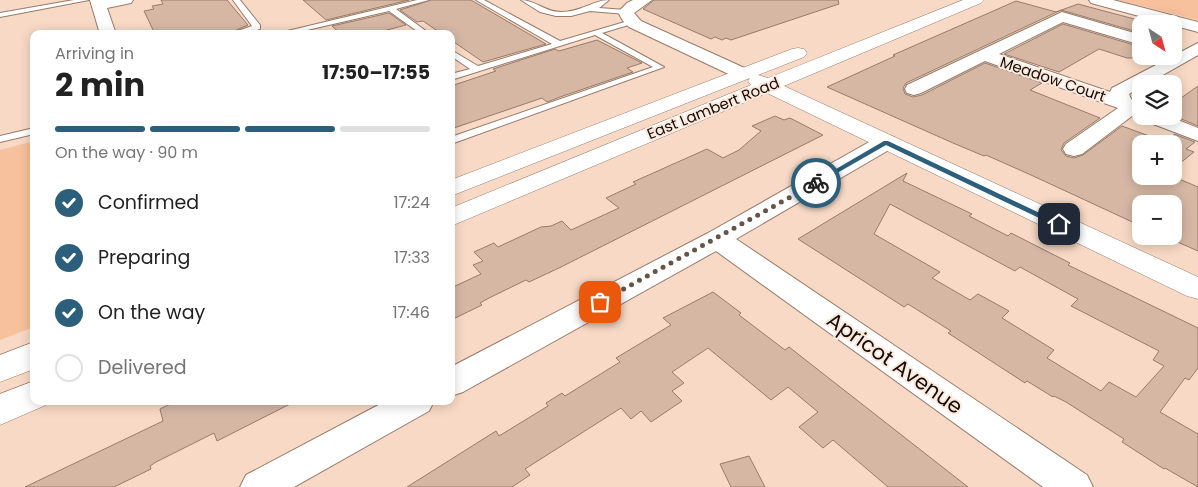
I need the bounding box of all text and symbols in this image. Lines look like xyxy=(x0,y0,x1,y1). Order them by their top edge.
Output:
north arrow xyxy=(1132,15,1182,65)
map controls xyxy=(1132,15,1182,245)
text: Arriving in xyxy=(55,42,134,65)
street label: Meadow Court xyxy=(997,51,1109,107)
text: 17:50–17:55 xyxy=(322,59,430,86)
text: 2 min xyxy=(55,62,145,107)
street label: East Lambert Road xyxy=(644,72,782,144)
button: layers xyxy=(1132,75,1182,125)
button: + xyxy=(1132,135,1182,185)
text: On the way · 90 m xyxy=(55,141,198,164)
courier xyxy=(791,158,841,208)
icon: bike xyxy=(802,169,830,197)
icon: check xyxy=(55,189,83,217)
text: Confirmed xyxy=(98,189,199,216)
text: 17:24 xyxy=(393,191,430,214)
button: − xyxy=(1132,195,1182,245)
pin xyxy=(1038,203,1080,245)
icon: home xyxy=(1045,210,1073,238)
icon: check xyxy=(55,244,83,272)
text: Preparing xyxy=(98,244,190,271)
text: 17:33 xyxy=(394,246,430,269)
pin xyxy=(579,281,621,323)
icon: bag xyxy=(586,288,614,316)
icon: check xyxy=(55,299,83,327)
text: On the way xyxy=(98,299,205,326)
text: 17:46 xyxy=(393,301,430,324)
street label: Apricot Avenue xyxy=(821,305,969,421)
text: Delivered xyxy=(98,354,187,381)

